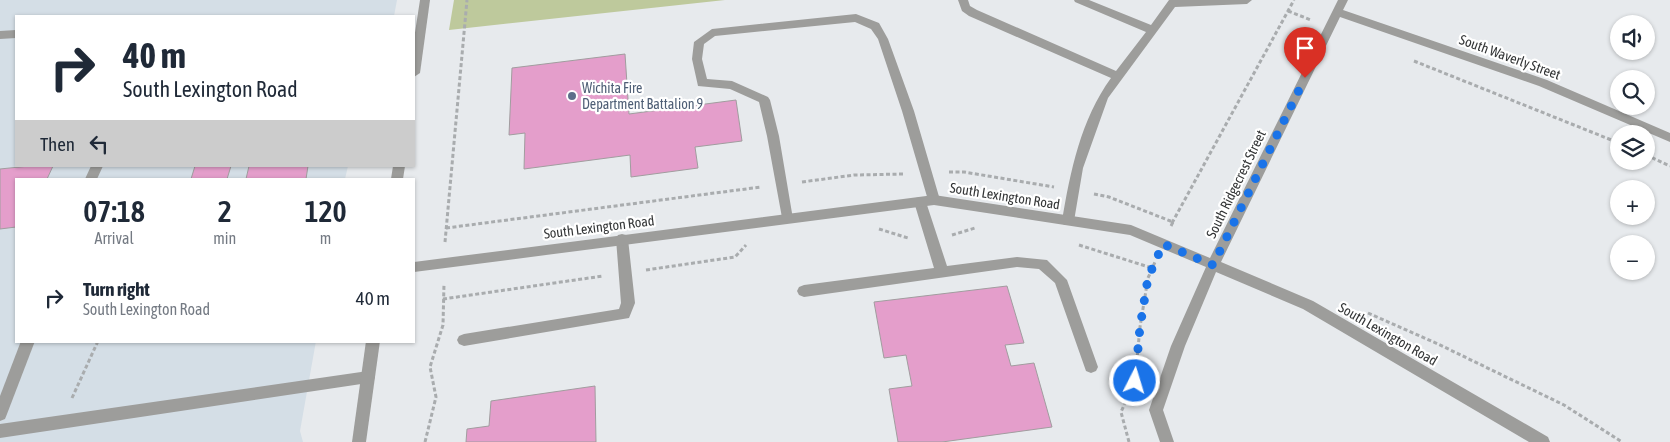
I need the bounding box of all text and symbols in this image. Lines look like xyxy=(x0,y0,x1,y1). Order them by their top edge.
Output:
map controls xyxy=(1610,15,1655,280)
button: sound xyxy=(1610,15,1655,60)
pin xyxy=(1284,27,1326,78)
street label: South Waverly Street xyxy=(1457,31,1563,83)
icon: arrive xyxy=(1291,34,1319,62)
icon: right xyxy=(40,35,105,100)
text: 40 m xyxy=(123,35,186,75)
button: search xyxy=(1610,70,1655,115)
text: South Lexington Road xyxy=(123,76,298,102)
place label: Wichita Fire Department Battalion 9 xyxy=(582,80,703,112)
marker: Wichita Fire Department Battalion 9 xyxy=(566,90,578,102)
button: layers xyxy=(1610,125,1655,170)
street label: South Ridgecrest Street xyxy=(1203,127,1269,241)
icon: left xyxy=(85,130,113,158)
text: Then xyxy=(40,133,75,155)
street label: South Lexington Road xyxy=(949,179,1061,213)
button: + xyxy=(1610,180,1655,225)
text: 07:18 xyxy=(83,194,145,228)
text: 2 xyxy=(218,194,232,228)
text: 120 xyxy=(304,194,347,228)
street label: South Lexington Road xyxy=(543,212,655,242)
text: Arrival xyxy=(95,229,134,247)
text: min xyxy=(213,229,236,247)
text: m xyxy=(320,229,331,247)
button: − xyxy=(1610,235,1655,280)
text: Turn right xyxy=(83,278,150,300)
icon: right xyxy=(40,284,68,312)
text: 40 m xyxy=(356,287,390,309)
street label: South Lexington Road xyxy=(1336,299,1440,369)
text: South Lexington Road xyxy=(83,300,210,318)
position arrow xyxy=(1108,354,1160,406)

